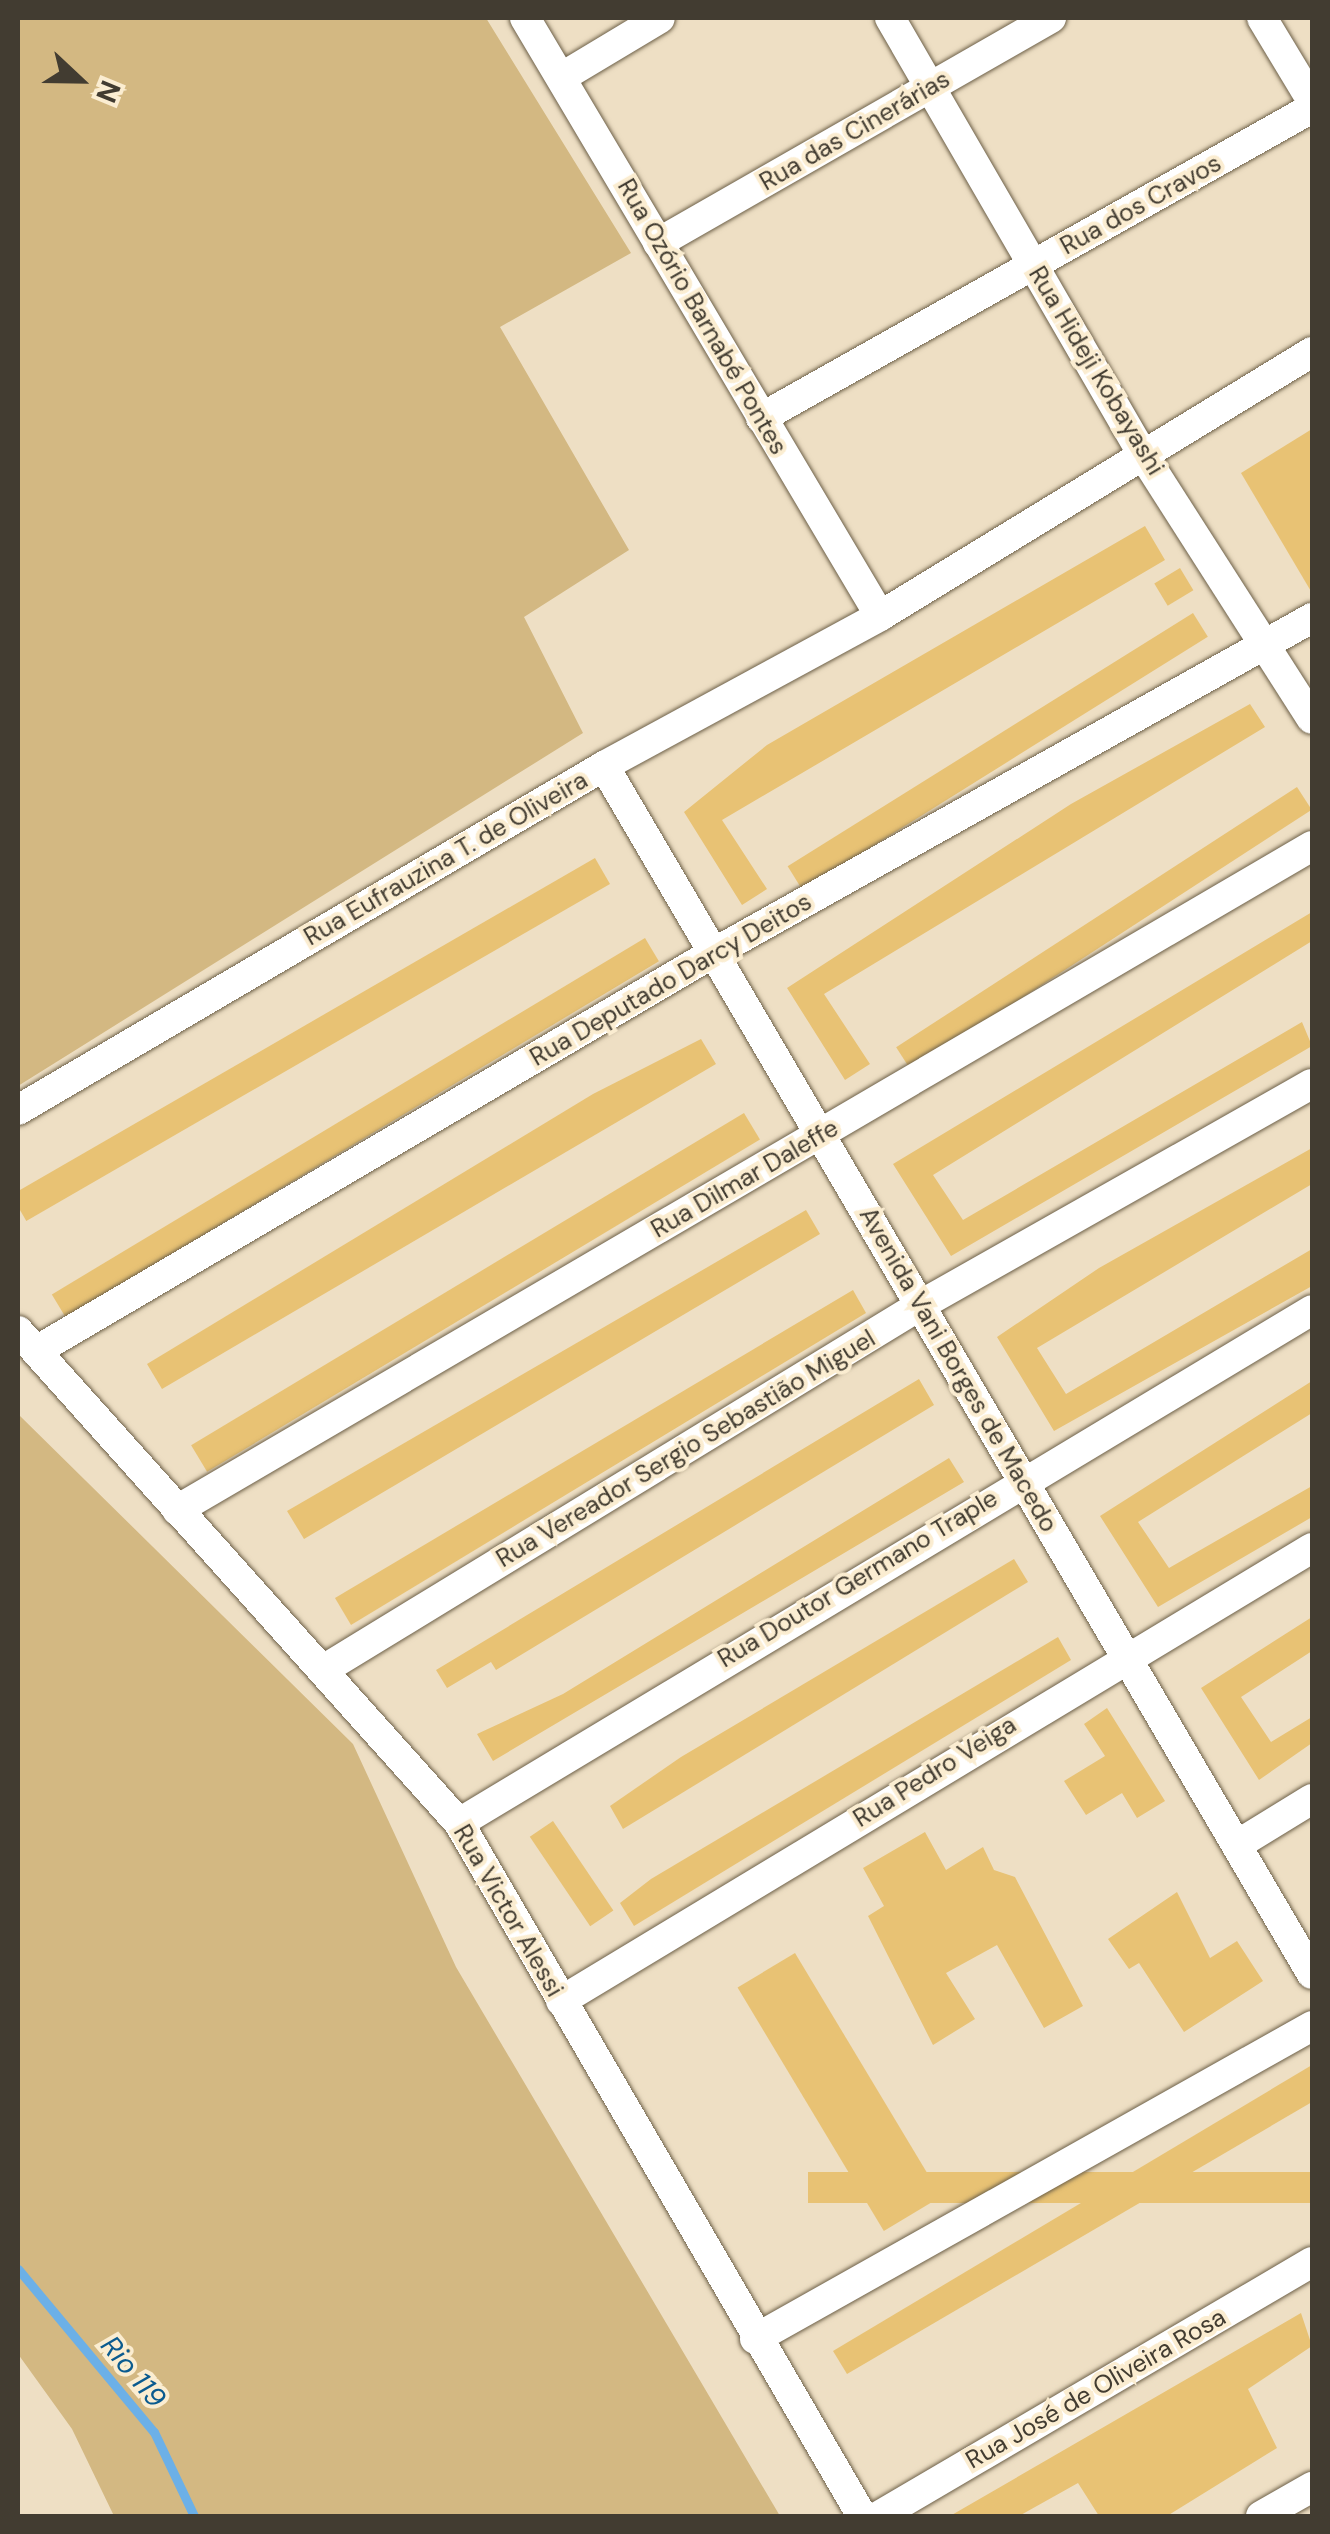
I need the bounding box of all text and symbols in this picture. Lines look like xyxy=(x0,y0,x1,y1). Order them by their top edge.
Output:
north arrow xyxy=(30,30,130,130)
street label: Rua das Cinerárias xyxy=(755,64,955,198)
text: N xyxy=(87,75,129,108)
street label: Rua dos Cravos xyxy=(1055,148,1227,262)
street label: Rua Ozório Barnabé Pontes xyxy=(611,174,793,460)
street label: Rua Hideji Kobayashi xyxy=(1022,261,1170,481)
street label: Rua Eufrauzina T. de Oliveira xyxy=(299,765,593,953)
street label: Rua Deputado Darcy Deitos xyxy=(525,887,817,1073)
street label: Rua Dilmar Daleffe xyxy=(646,1113,844,1245)
street label: Avenida Vani Borges de Macedo xyxy=(852,1202,1064,1538)
street label: Rua Vereador Sergio Sebastião Miguel xyxy=(491,1324,881,1574)
street label: Rua Doutor Germano Traple xyxy=(713,1483,1003,1675)
street label: Rua Pedro Veiga xyxy=(848,1710,1022,1834)
street label: Rua Victor Alessi xyxy=(447,1820,569,2002)
street label: Rua José de Oliveira Rosa xyxy=(961,2302,1231,2476)
water label: Rio 119 xyxy=(93,2329,173,2415)

